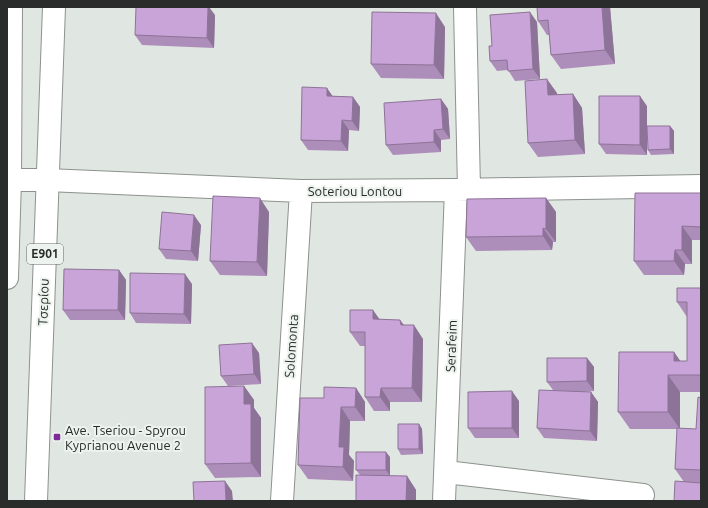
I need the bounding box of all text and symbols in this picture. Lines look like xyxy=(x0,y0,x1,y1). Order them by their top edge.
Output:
street label: Soteriou Lontou xyxy=(308,184,402,198)
road number: E901 xyxy=(27,244,63,264)
street label: Τσερίου xyxy=(35,278,51,326)
street label: Solomonta xyxy=(282,314,300,378)
street label: Serafeim xyxy=(443,320,459,372)
place label: Ave. Tseriou - Spyrou Kyprianou Avenue 2 xyxy=(65,423,186,452)
marker: Ave. Tseriou - Spyrou Kyprianou Avenue 2 xyxy=(52,432,62,442)

